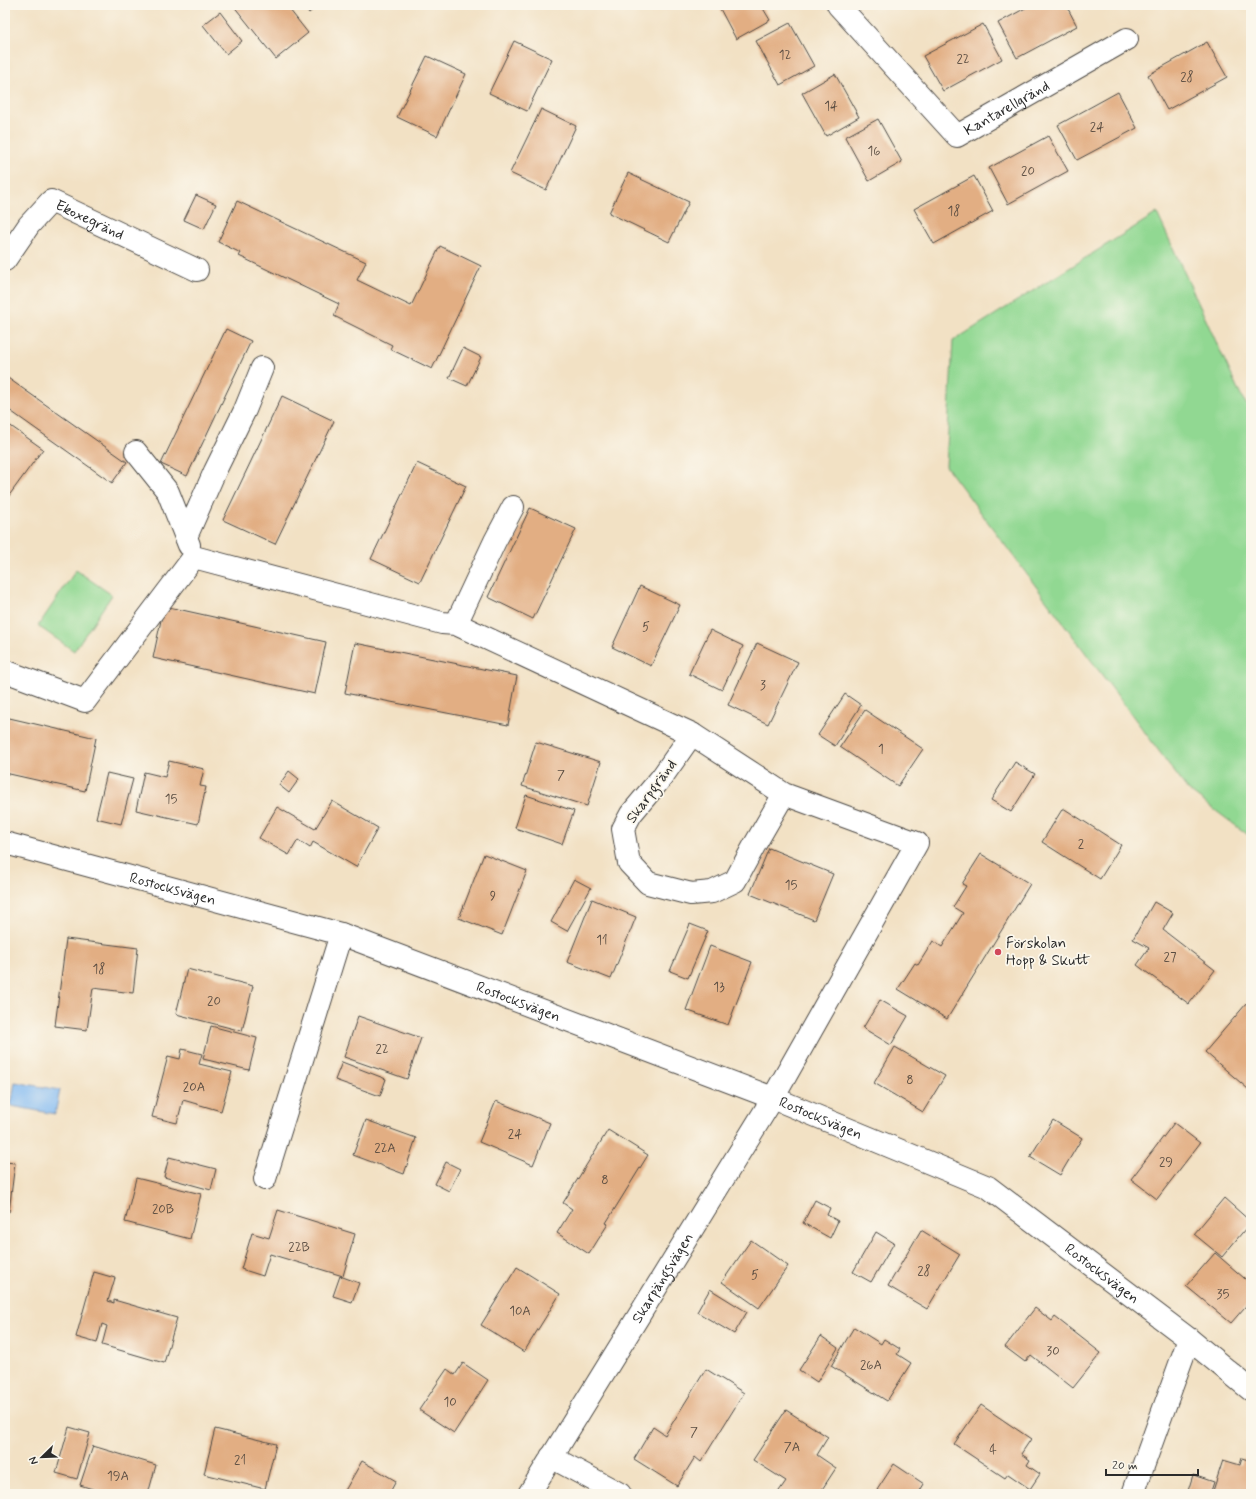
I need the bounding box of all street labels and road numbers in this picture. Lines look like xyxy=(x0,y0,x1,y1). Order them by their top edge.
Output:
street label: Kantarellgränd xyxy=(961,76,1053,141)
street label: Ekoxegränd xyxy=(52,195,127,245)
street label: Skarpgränd xyxy=(622,756,683,828)
street label: Rostocksvägen xyxy=(127,868,218,911)
street label: Rostocksvägen xyxy=(473,977,563,1027)
street label: Rostocksvägen xyxy=(776,1093,865,1145)
street label: Skarpängsvägen xyxy=(628,1229,699,1327)
street label: Rostocksvägen xyxy=(1060,1239,1143,1309)

